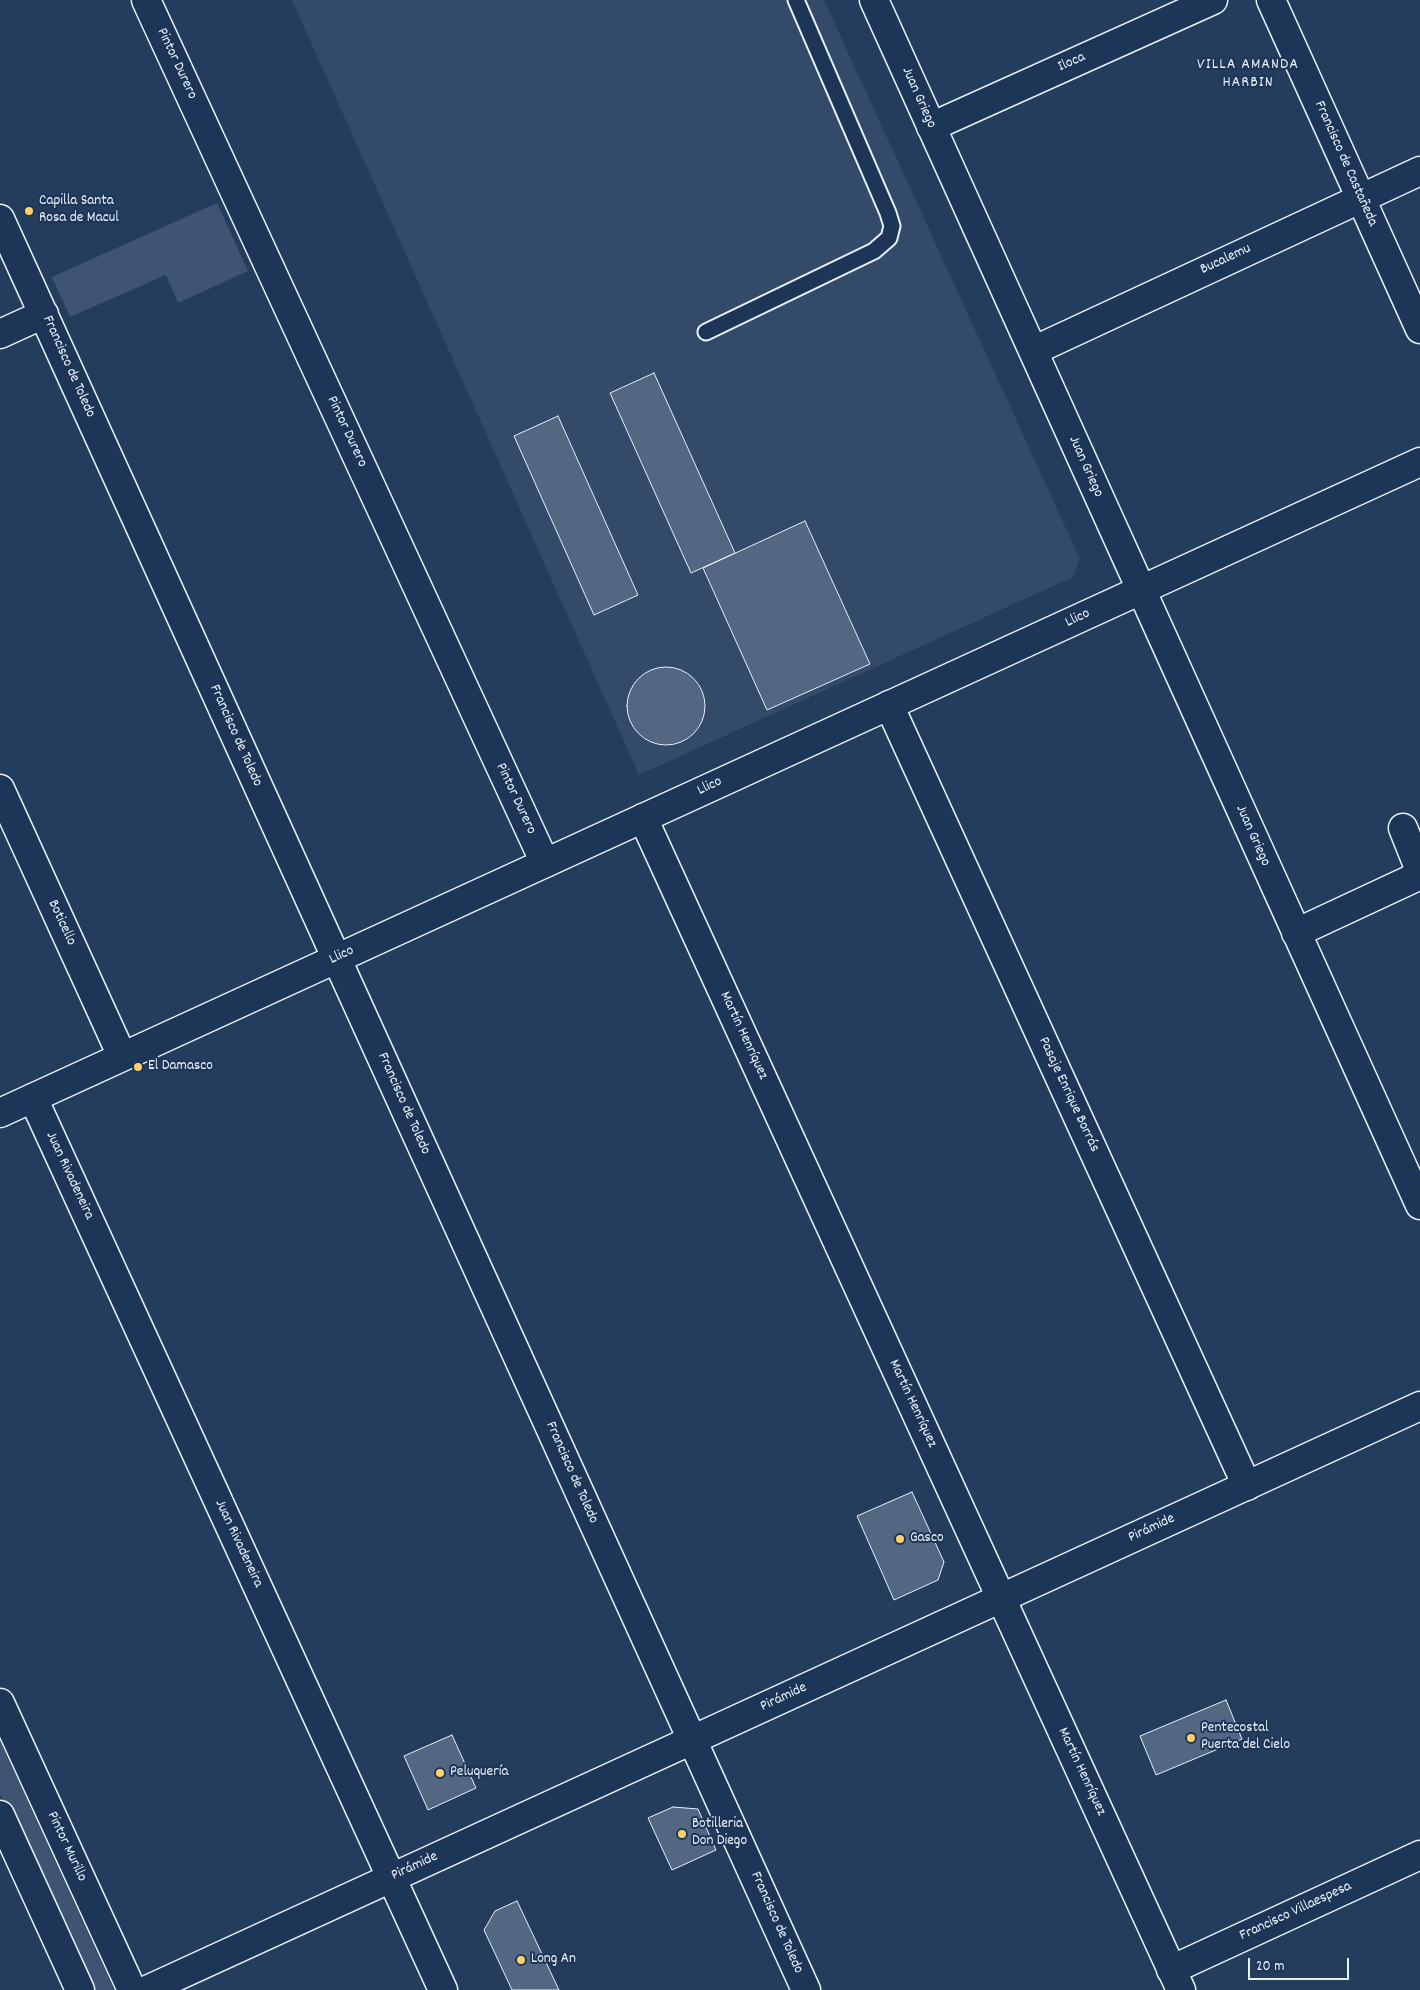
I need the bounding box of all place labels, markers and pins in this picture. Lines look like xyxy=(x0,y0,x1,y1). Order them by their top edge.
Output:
place label: Capilla Santa Rosa de Macul xyxy=(39,193,119,228)
marker: Capilla Santa Rosa de Macul xyxy=(23,205,35,217)
place label: El Damasco xyxy=(148,1058,213,1076)
marker: El Damasco xyxy=(132,1061,144,1073)
place label: Gasco xyxy=(910,1530,944,1548)
marker: Gasco xyxy=(894,1533,906,1545)
place label: Pentecostal Puerta del Cielo xyxy=(1201,1720,1290,1755)
marker: Pentecostal Puerta del Cielo xyxy=(1185,1732,1197,1744)
place label: Peluquería xyxy=(450,1764,509,1782)
marker: Peluquería xyxy=(434,1767,446,1779)
place label: Botilleria Don Diego xyxy=(692,1816,747,1851)
marker: Botilleria Don Diego xyxy=(676,1828,688,1840)
place label: Long An xyxy=(531,1951,576,1969)
marker: Long An xyxy=(515,1954,527,1966)

